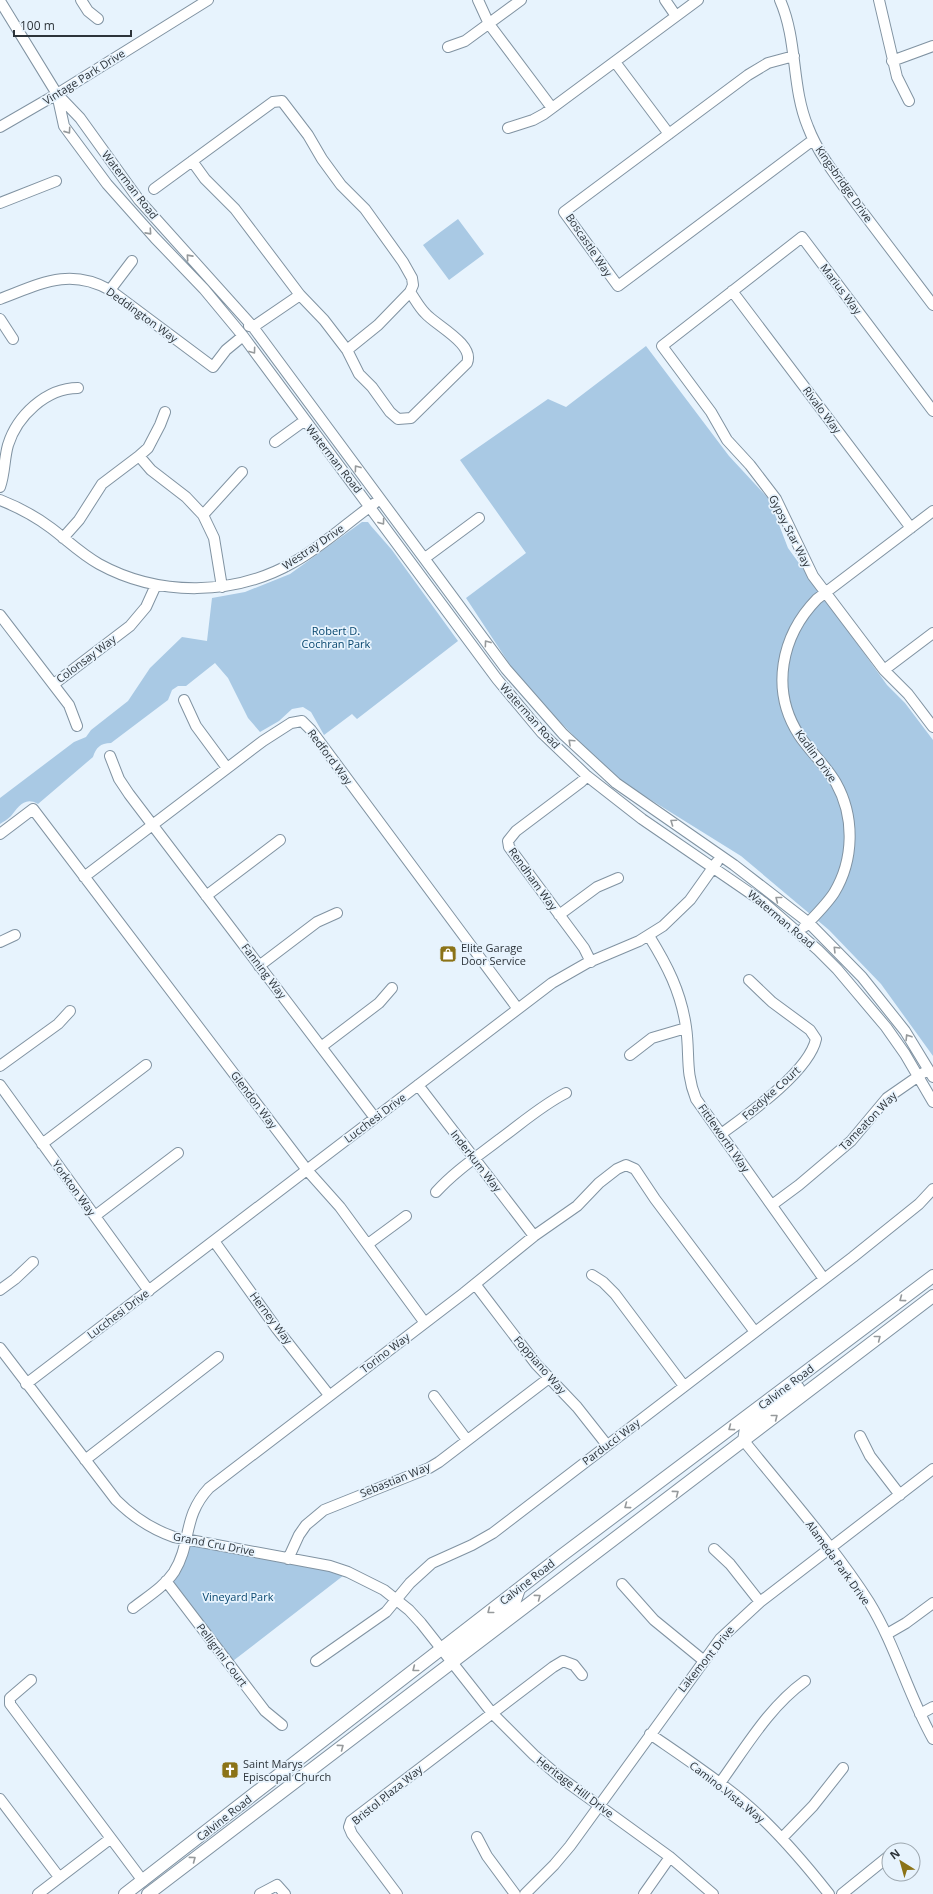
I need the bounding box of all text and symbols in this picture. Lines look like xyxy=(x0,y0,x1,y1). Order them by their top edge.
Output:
scale bar xyxy=(14,12,131,38)
text: 100 m xyxy=(20,17,55,34)
street label: Vintage Park Drive xyxy=(40,45,128,108)
one-way arrow xyxy=(63,127,71,134)
street label: Kingsbridge Drive xyxy=(812,142,876,225)
street label: Waterman Road xyxy=(99,147,162,222)
street label: Boscastle Way xyxy=(563,210,616,280)
one-way arrow xyxy=(145,227,152,235)
one-way arrow xyxy=(187,254,194,261)
street label: Marius Way xyxy=(817,260,866,318)
street label: Deddington Way xyxy=(103,284,181,346)
one-way arrow xyxy=(248,346,255,353)
street label: Rivalo Way xyxy=(800,383,845,437)
street label: Waterman Road xyxy=(303,421,366,496)
one-way arrow xyxy=(355,465,362,472)
street label: Gypsy Star Way xyxy=(766,492,815,570)
one-way arrow xyxy=(377,517,384,524)
street label: Westray Drive xyxy=(279,520,347,573)
park label: Robert D. Cochran Park xyxy=(302,623,371,651)
street label: Colonsay Way xyxy=(53,631,119,686)
one-way arrow xyxy=(484,640,492,647)
street label: Waterman Road xyxy=(497,680,564,752)
street label: Redford Way xyxy=(305,726,357,788)
street label: Kadlin Drive xyxy=(792,726,841,785)
one-way arrow xyxy=(568,739,576,747)
one-way arrow xyxy=(670,820,677,827)
street label: Rendham Way xyxy=(506,844,562,913)
street label: Waterman Road xyxy=(745,886,818,951)
one-way arrow xyxy=(775,897,782,904)
street label: Fanning Way xyxy=(239,940,290,1002)
place label: Elite Garage Door Service xyxy=(461,940,526,968)
shop icon: Elite Garage Door Service xyxy=(438,944,458,964)
one-way arrow xyxy=(833,947,841,954)
one-way arrow xyxy=(905,1034,913,1041)
street label: Fosdyke Court xyxy=(738,1062,803,1123)
street label: Glendon Way xyxy=(228,1068,281,1132)
street label: Tameaton Way xyxy=(836,1088,900,1153)
street label: Lucchesi Drive xyxy=(341,1089,409,1146)
street label: Fittleworth Way xyxy=(695,1101,754,1175)
street label: Inderkum Way xyxy=(448,1127,506,1195)
street label: Yorkton Way xyxy=(49,1157,100,1219)
street label: Lucchesi Drive xyxy=(84,1285,152,1342)
street label: Herney Way xyxy=(247,1288,296,1347)
one-way arrow xyxy=(899,1294,906,1301)
street label: Torino Way xyxy=(357,1329,413,1376)
street label: Foppiano Way xyxy=(511,1332,570,1397)
one-way arrow xyxy=(874,1336,881,1343)
street label: Calvine Road xyxy=(755,1361,817,1412)
street label: Parducci Way xyxy=(579,1415,643,1468)
one-way arrow xyxy=(771,1415,778,1422)
one-way arrow xyxy=(728,1423,735,1431)
street label: Sebastian Way xyxy=(357,1458,433,1500)
one-way arrow xyxy=(671,1491,678,1498)
one-way arrow xyxy=(625,1501,632,1508)
street label: Alameda Park Drive xyxy=(803,1518,874,1608)
street label: Grand Cru Drive xyxy=(172,1528,256,1559)
street label: Calvine Road xyxy=(496,1555,557,1608)
park label: Vineyard Park xyxy=(203,1589,274,1604)
one-way arrow xyxy=(534,1595,541,1602)
one-way arrow xyxy=(488,1606,495,1613)
street label: Pelligrini Court xyxy=(194,1620,251,1689)
street label: Lakemont Drive xyxy=(674,1622,737,1695)
one-way arrow xyxy=(412,1665,419,1672)
one-way arrow xyxy=(336,1744,343,1751)
street label: Heritage Hill Drive xyxy=(534,1753,617,1821)
place label: Saint Marys Episcopal Church xyxy=(243,1756,331,1784)
street label: Camino Vista Way xyxy=(687,1758,768,1826)
church icon: Saint Marys Episcopal Church xyxy=(220,1760,240,1780)
street label: Bristol Plaza Way xyxy=(348,1761,426,1828)
street label: Calvine Road xyxy=(193,1791,254,1844)
north arrow xyxy=(881,1842,921,1882)
text: N xyxy=(887,1845,903,1862)
one-way arrow xyxy=(188,1857,195,1864)

